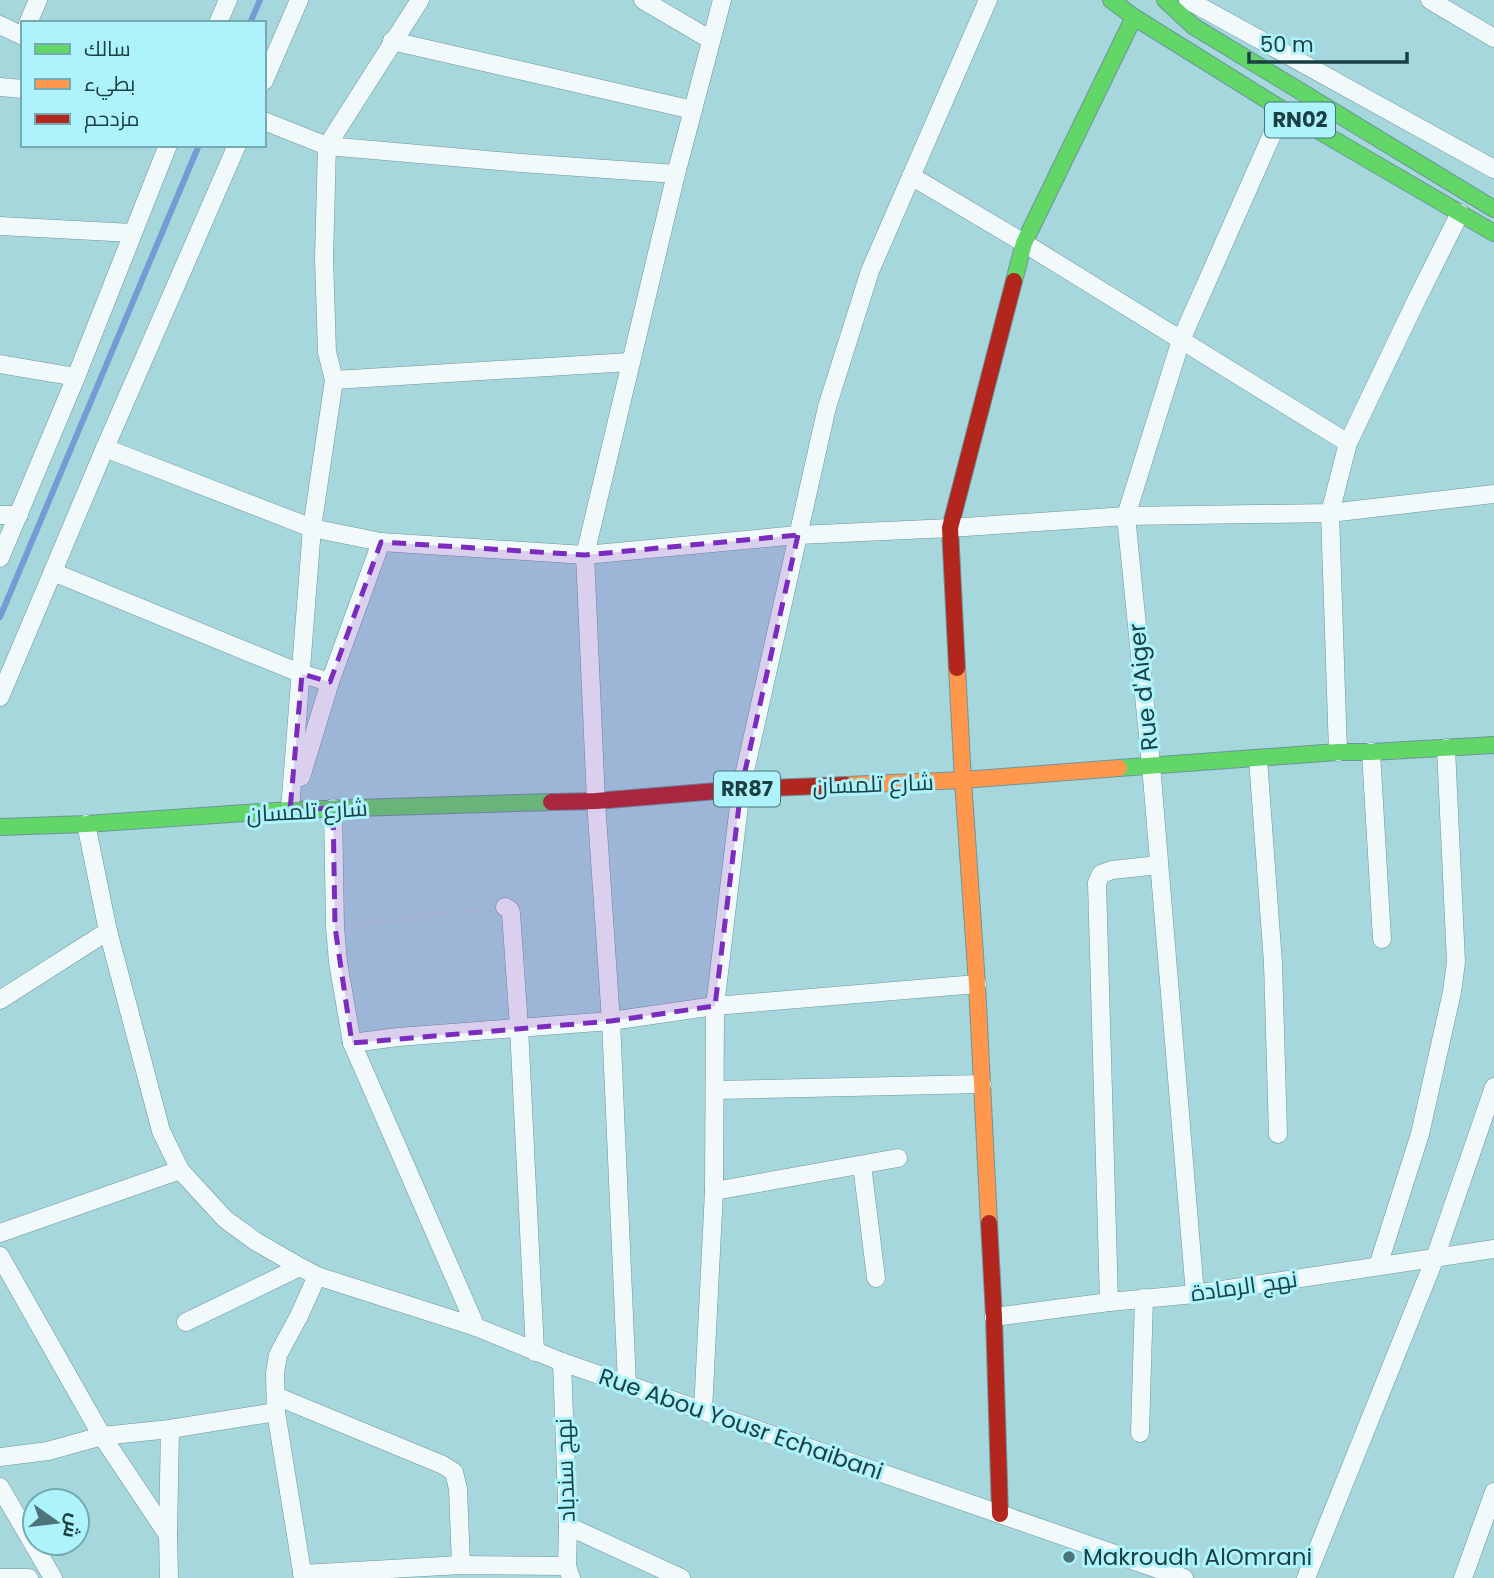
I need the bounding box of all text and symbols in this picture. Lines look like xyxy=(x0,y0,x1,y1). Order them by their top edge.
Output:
legend xyxy=(21,21,266,147)
scale bar xyxy=(1249,21,1406,65)
text: 50 m xyxy=(1260,30,1314,59)
text: سالك xyxy=(84,34,131,63)
text: بطيء xyxy=(84,69,135,100)
road number: RN02 xyxy=(1265,102,1335,138)
text: مزدحم xyxy=(84,104,139,133)
street label: Rue d'Aiger xyxy=(1120,622,1166,752)
street label: شارع تلمسان xyxy=(812,766,934,802)
road number: RR87 xyxy=(714,772,780,806)
street label: شارع تلمسان xyxy=(246,792,368,830)
street label: نهج الرمادة xyxy=(1189,1263,1299,1309)
street label: Rue Abou Yousr Echaibani xyxy=(595,1360,887,1488)
street label: نهج سندباد xyxy=(547,1417,583,1523)
north arrow xyxy=(21,1487,91,1557)
text: ش xyxy=(56,1511,88,1541)
place label: Makroudh AlOmrani xyxy=(1083,1541,1312,1573)
marker: Makroudh AlOmrani xyxy=(1061,1549,1077,1565)

